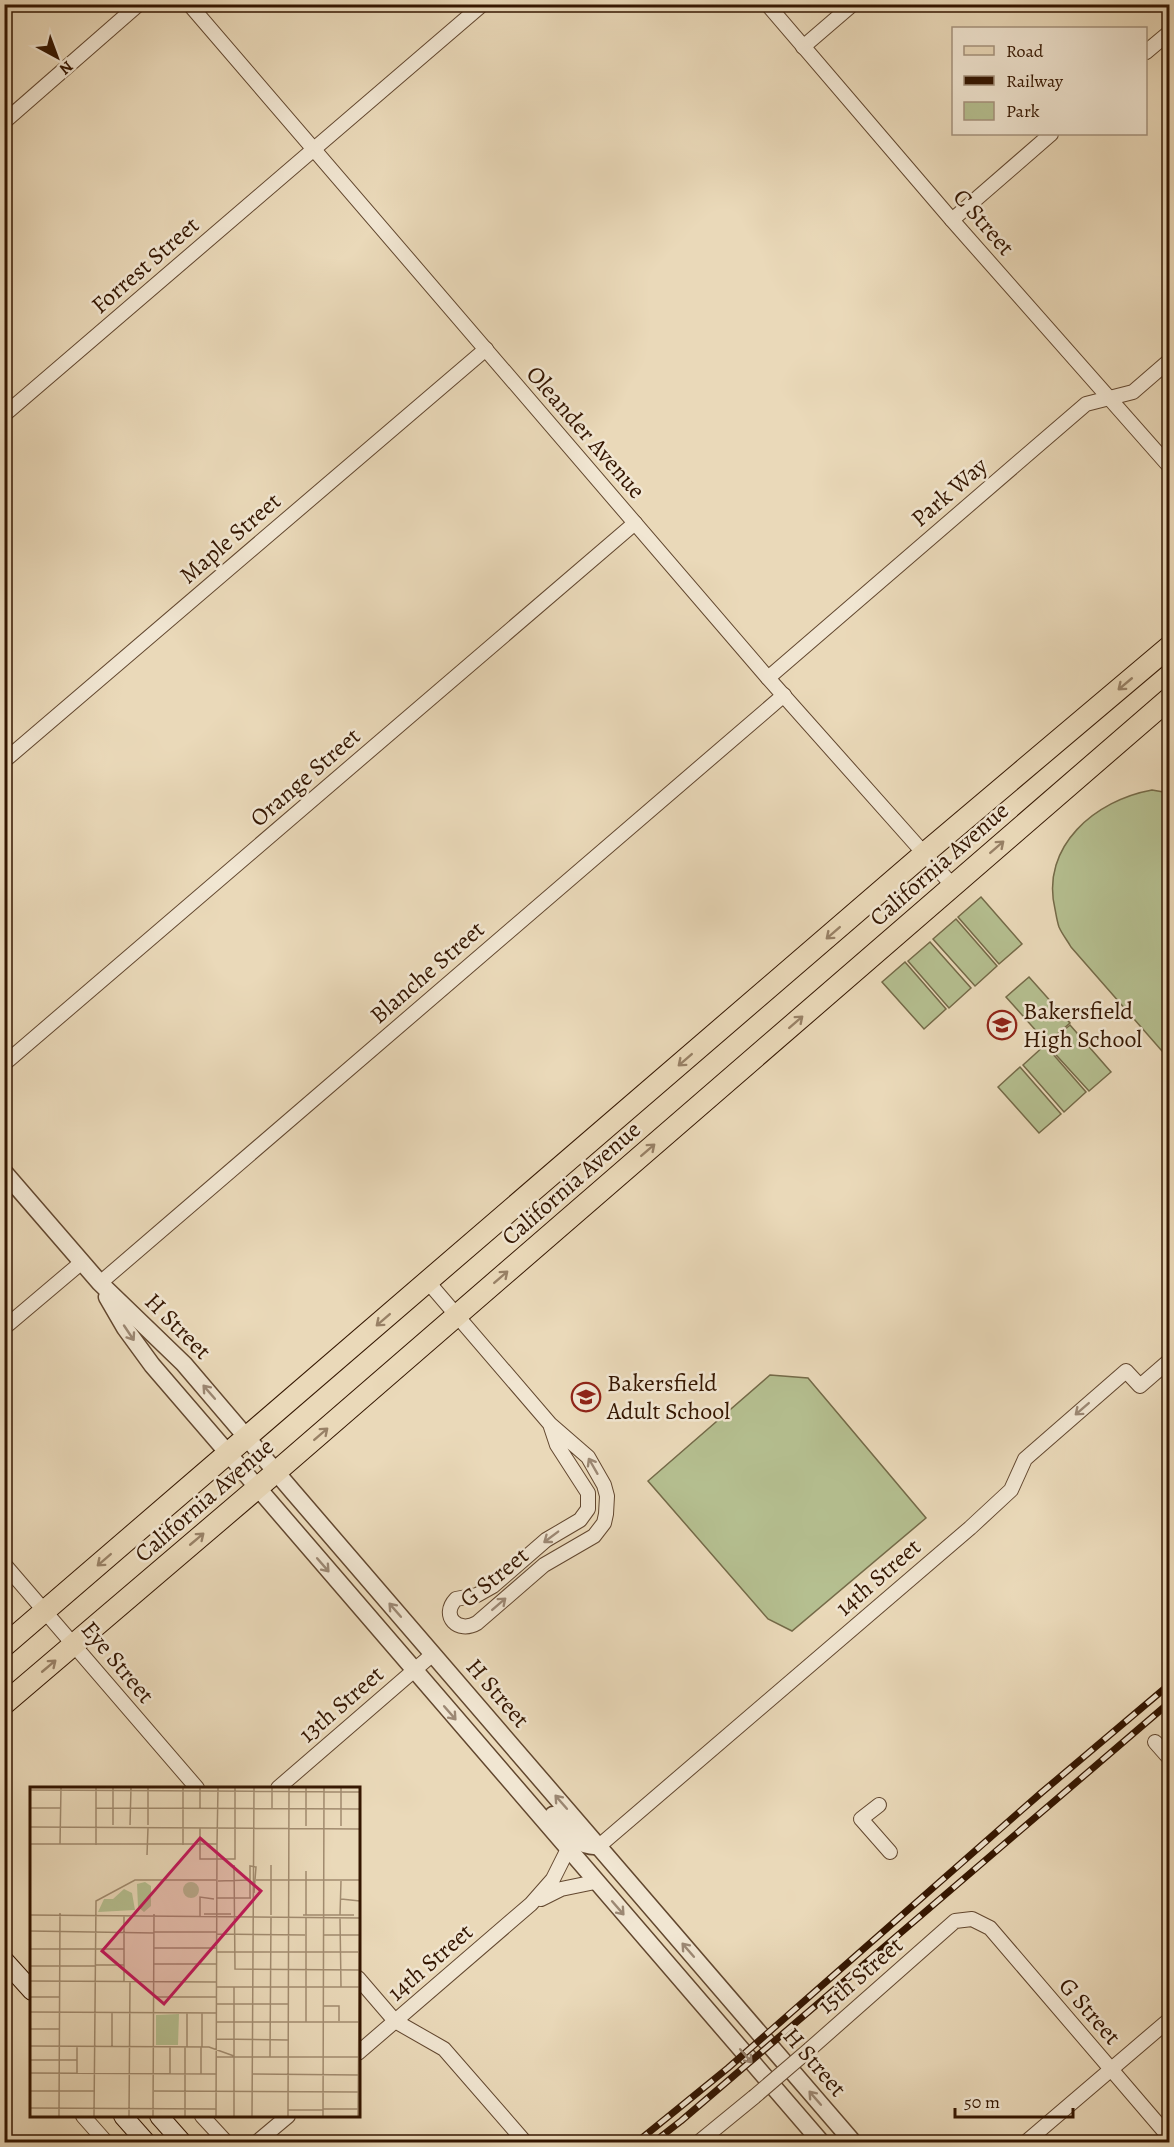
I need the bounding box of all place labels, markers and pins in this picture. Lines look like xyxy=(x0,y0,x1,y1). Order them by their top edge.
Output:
place label: Bakersfield High School xyxy=(1023,995,1142,1055)
school or university icon: Bakersfield High School xyxy=(986,1009,1018,1041)
place label: Bakersfield Adult School xyxy=(606,1367,730,1427)
school or university icon: Bakersfield Adult School xyxy=(570,1381,602,1413)

